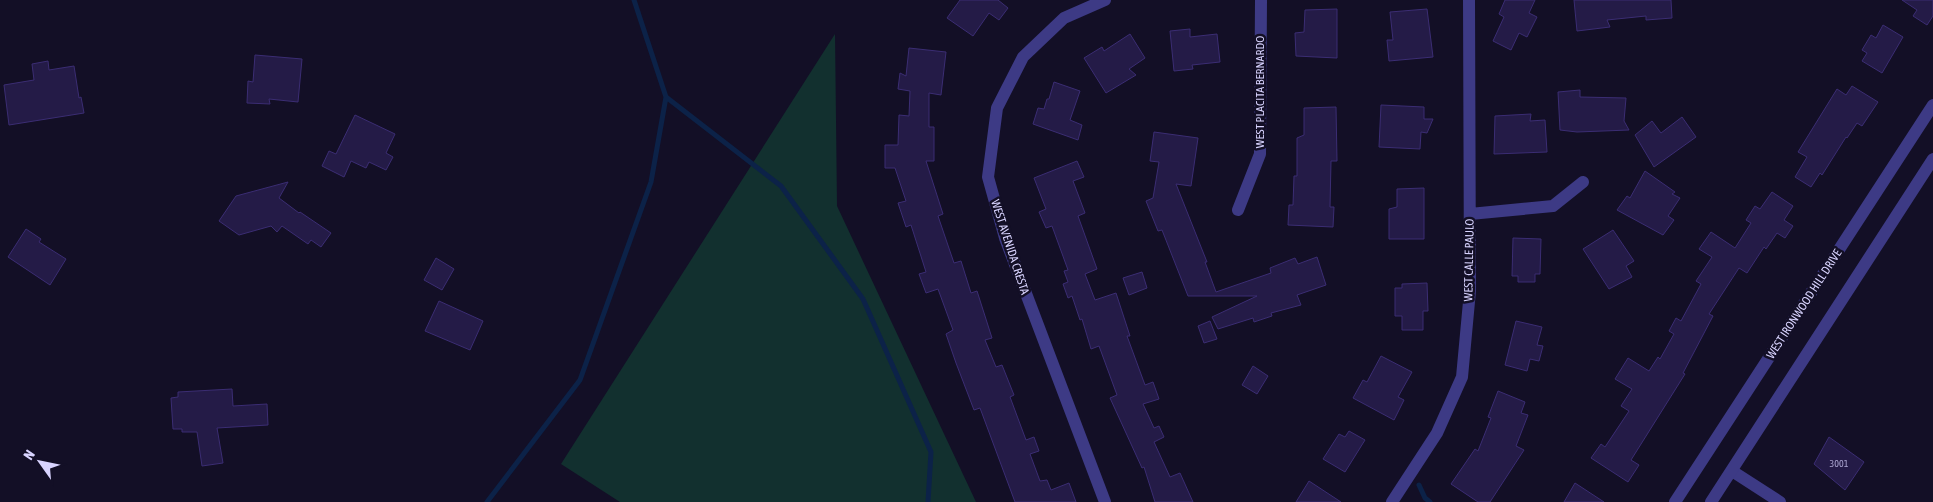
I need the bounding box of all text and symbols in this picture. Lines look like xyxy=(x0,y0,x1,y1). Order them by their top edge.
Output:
street label: WEST PLACITA BERNARDO xyxy=(1253,36,1267,148)
street label: WEST AVENIDA CRESTA xyxy=(988,198,1032,296)
street label: WEST CALLE PAULO xyxy=(1461,218,1477,302)
street label: WEST IRONWOOD HILL DRIVE xyxy=(1763,247,1845,361)
north arrow xyxy=(15,437,65,487)
text: N xyxy=(20,447,38,463)
house number: 3001 xyxy=(1830,458,1849,469)

